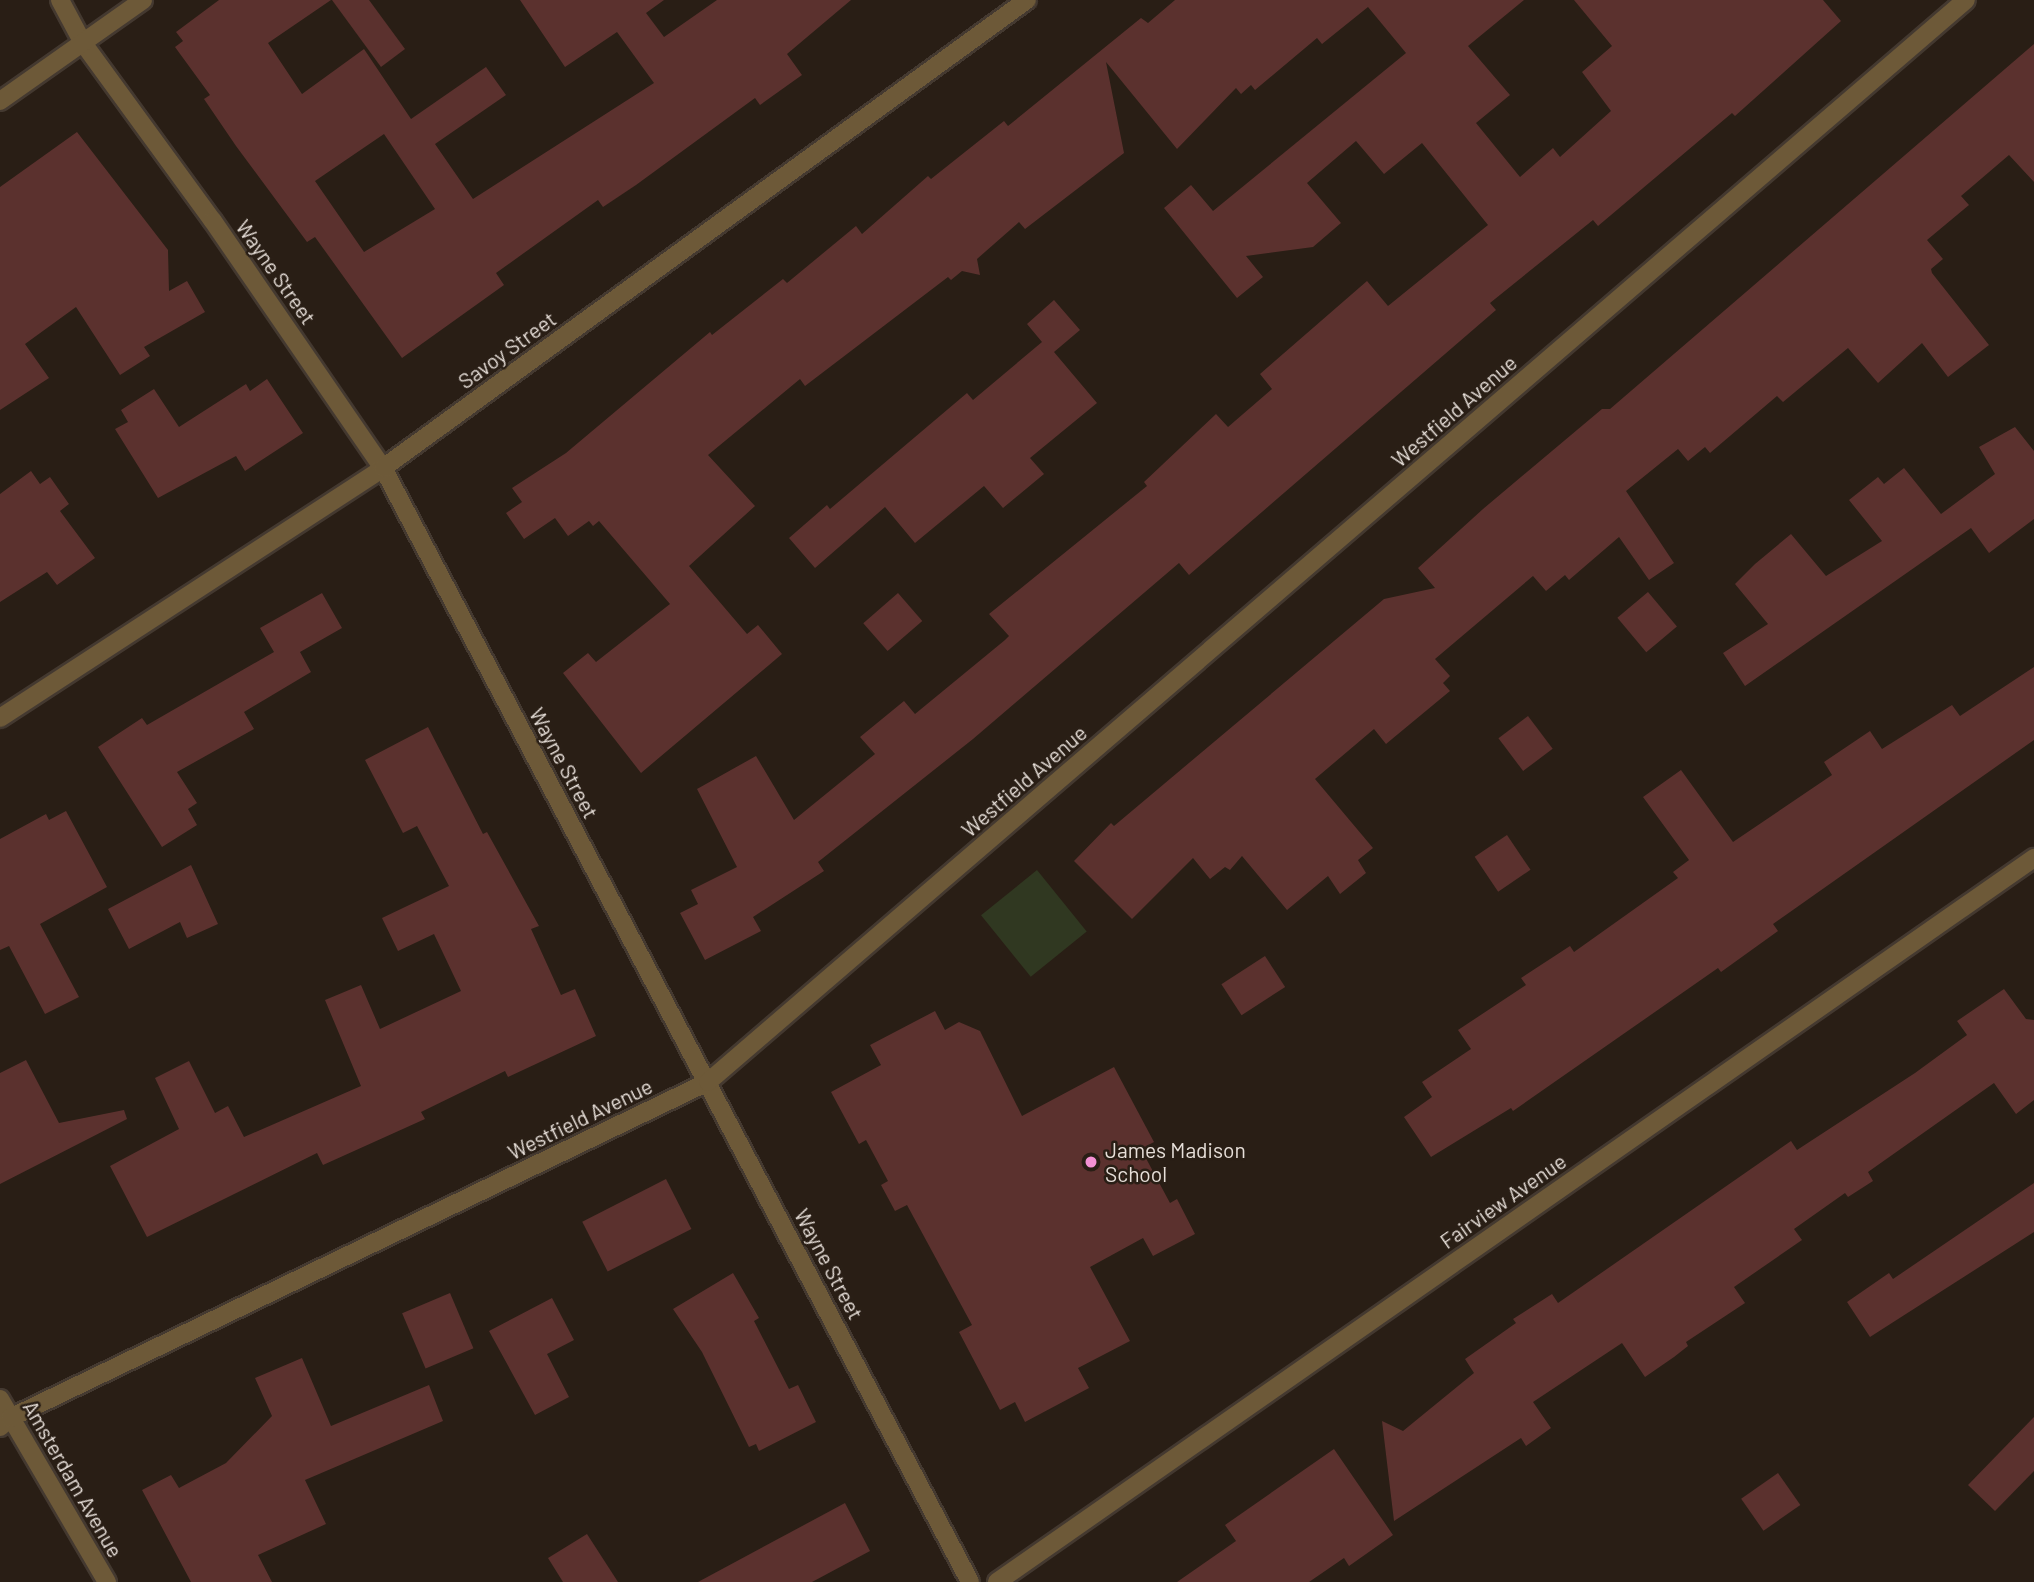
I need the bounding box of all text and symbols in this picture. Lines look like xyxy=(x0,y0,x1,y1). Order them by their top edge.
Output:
street label: Wayne Street xyxy=(231,215,321,329)
street label: Savoy Street xyxy=(453,306,561,394)
street label: Westfield Avenue xyxy=(1386,350,1522,472)
street label: Wayne Street xyxy=(524,703,604,823)
street label: Westfield Avenue xyxy=(956,720,1092,842)
street label: Westfield Avenue xyxy=(504,1073,656,1165)
place label: James Madison School xyxy=(1105,1137,1246,1187)
street label: Fairview Avenue xyxy=(1435,1148,1571,1254)
marker: James Madison School xyxy=(1083,1154,1099,1170)
street label: Wayne Street xyxy=(789,1204,869,1324)
street label: Amsterdam Avenue xyxy=(18,1396,128,1562)

